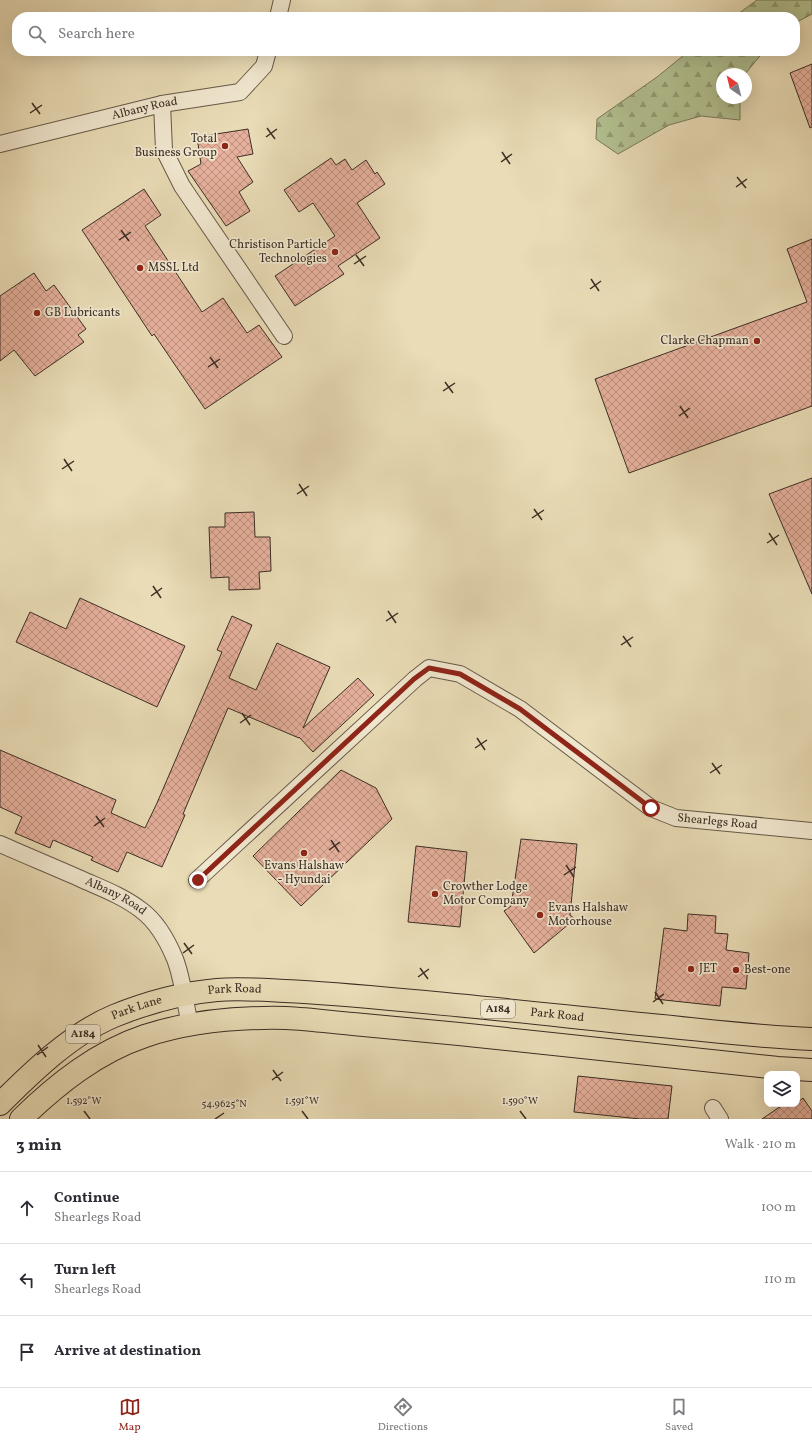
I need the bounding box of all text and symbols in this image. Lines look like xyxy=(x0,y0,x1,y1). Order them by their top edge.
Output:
search box xyxy=(12,12,800,56)
icon: search xyxy=(26,23,48,45)
text: Search here xyxy=(58,24,135,45)
north arrow xyxy=(716,68,752,104)
street label: Albany Road xyxy=(110,94,179,124)
place label: Total Business Group xyxy=(135,131,217,161)
marker: Total Business Group xyxy=(220,141,230,151)
place label: Christison Particle Technologies xyxy=(229,237,327,267)
marker: Christison Particle Technologies xyxy=(330,247,340,257)
place label: MSSL Ltd xyxy=(148,260,199,276)
marker: MSSL Ltd xyxy=(135,263,145,273)
place label: GB Lubricants xyxy=(45,305,120,321)
marker: GB Lubricants xyxy=(32,308,42,318)
place label: Clarke Chapman xyxy=(661,333,749,349)
marker: Clarke Chapman xyxy=(752,336,762,346)
route start xyxy=(642,799,660,817)
street label: Shearlegs Road xyxy=(676,810,758,834)
marker: Evans Halshaw - Hyundai xyxy=(299,848,309,858)
place label: Evans Halshaw - Hyundai xyxy=(264,858,345,888)
route end xyxy=(189,871,207,889)
street label: Albany Road xyxy=(83,874,150,919)
place label: Crowther Lodge Motor Company xyxy=(443,879,530,909)
marker: Crowther Lodge Motor Company xyxy=(430,889,440,899)
place label: Evans Halshaw Motorhouse xyxy=(548,900,629,930)
marker: Evans Halshaw Motorhouse xyxy=(535,910,545,920)
place label: JET xyxy=(699,961,717,977)
place label: Best-one xyxy=(744,962,791,978)
marker: JET xyxy=(686,964,696,974)
marker: Best-one xyxy=(731,965,741,975)
street label: Park Road xyxy=(207,981,262,999)
street label: Park Lane xyxy=(109,992,164,1024)
road number: A184 xyxy=(481,1000,515,1018)
street label: Park Road xyxy=(530,1005,585,1026)
road number: A184 xyxy=(66,1025,100,1043)
map controls xyxy=(764,1071,800,1107)
button: layers xyxy=(764,1071,800,1107)
text: 1.592°W xyxy=(66,1094,102,1108)
text: 1.591°W xyxy=(285,1094,319,1108)
text: 1.590°W xyxy=(502,1094,538,1108)
text: 54.9625°N xyxy=(201,1097,247,1111)
text: 3 min xyxy=(16,1134,62,1157)
text: Walk · 210 m xyxy=(725,1136,796,1154)
text: Continue xyxy=(54,1188,119,1209)
icon: ahead xyxy=(16,1197,38,1219)
text: 100 m xyxy=(761,1199,796,1217)
text: Shearlegs Road xyxy=(54,1209,141,1227)
text: Turn left xyxy=(54,1260,116,1281)
icon: left xyxy=(16,1269,38,1291)
text: 110 m xyxy=(764,1271,796,1289)
text: Shearlegs Road xyxy=(54,1281,141,1299)
icon: arrive xyxy=(16,1341,38,1363)
text: Arrive at destination xyxy=(54,1341,201,1362)
tab: Map xyxy=(119,1396,141,1435)
tab: Directions xyxy=(378,1396,428,1435)
tab: Saved xyxy=(665,1396,693,1435)

